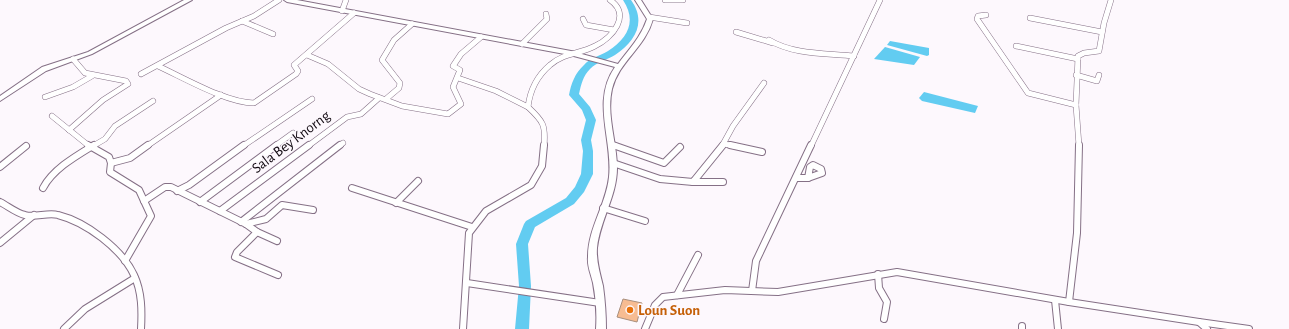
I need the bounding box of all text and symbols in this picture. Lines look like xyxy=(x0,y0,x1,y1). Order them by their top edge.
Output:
street label: Sala Bey Knorng xyxy=(249,107,333,176)
place label: Loun Suon xyxy=(638,303,700,318)
marker: Loun Suon xyxy=(625,305,635,315)

